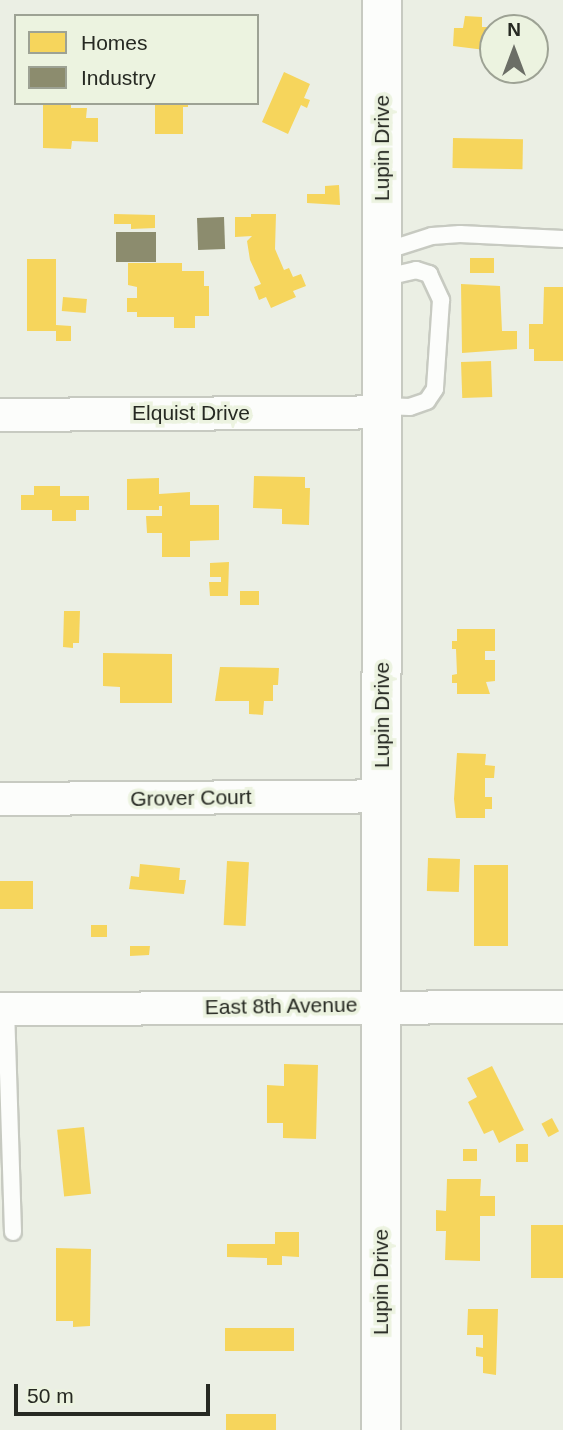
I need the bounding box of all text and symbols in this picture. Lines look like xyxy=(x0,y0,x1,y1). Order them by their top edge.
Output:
legend xyxy=(14,14,259,105)
north arrow xyxy=(479,14,549,84)
text: N xyxy=(507,19,521,40)
text: Homes xyxy=(81,31,148,54)
text: Industry xyxy=(81,66,156,89)
street label: Lupin Drive xyxy=(369,95,395,201)
street label: Elquist Drive xyxy=(132,400,250,426)
street label: Lupin Drive xyxy=(369,662,395,768)
street label: Grover Court xyxy=(130,784,252,812)
street label: East 8th Avenue xyxy=(204,992,358,1020)
street label: Lupin Drive xyxy=(368,1229,394,1335)
scale bar xyxy=(18,1370,214,1414)
text: 50 m xyxy=(27,1384,74,1407)

